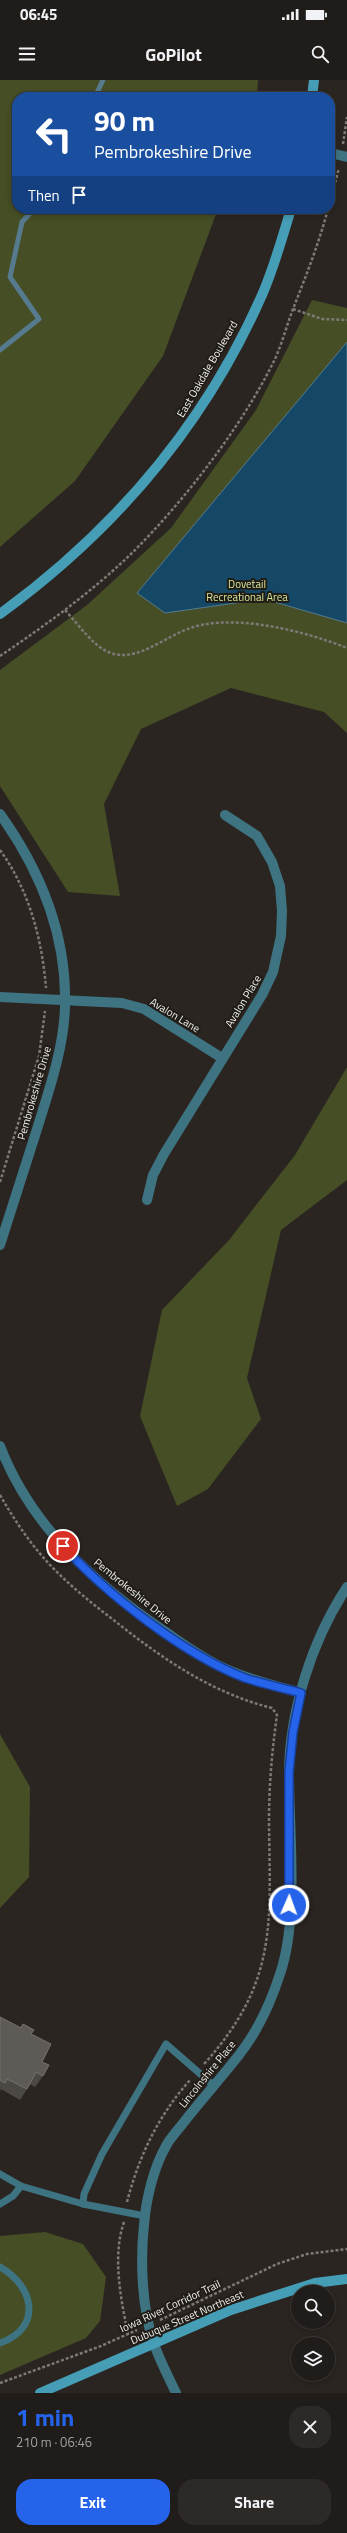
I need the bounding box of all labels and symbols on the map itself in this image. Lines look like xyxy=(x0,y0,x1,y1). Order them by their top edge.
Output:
street label: East Oakdale Boulevard xyxy=(173,317,241,420)
park label: Dovetail Recreational Area xyxy=(206,576,288,605)
street label: Avalon Place xyxy=(221,971,265,1030)
street label: Avalon Lane xyxy=(147,994,203,1037)
street label: Pembrokeshire Drive xyxy=(13,1044,55,1142)
pin xyxy=(46,1529,80,1563)
street label: Pembrokeshire Drive xyxy=(91,1554,176,1628)
position arrow xyxy=(268,1884,310,1926)
street label: Lincolnshire Place xyxy=(175,2037,239,2111)
street label: Iowa River Corridor Trail xyxy=(117,2276,223,2336)
street label: Dubuque Street Northeast xyxy=(128,2286,246,2348)

